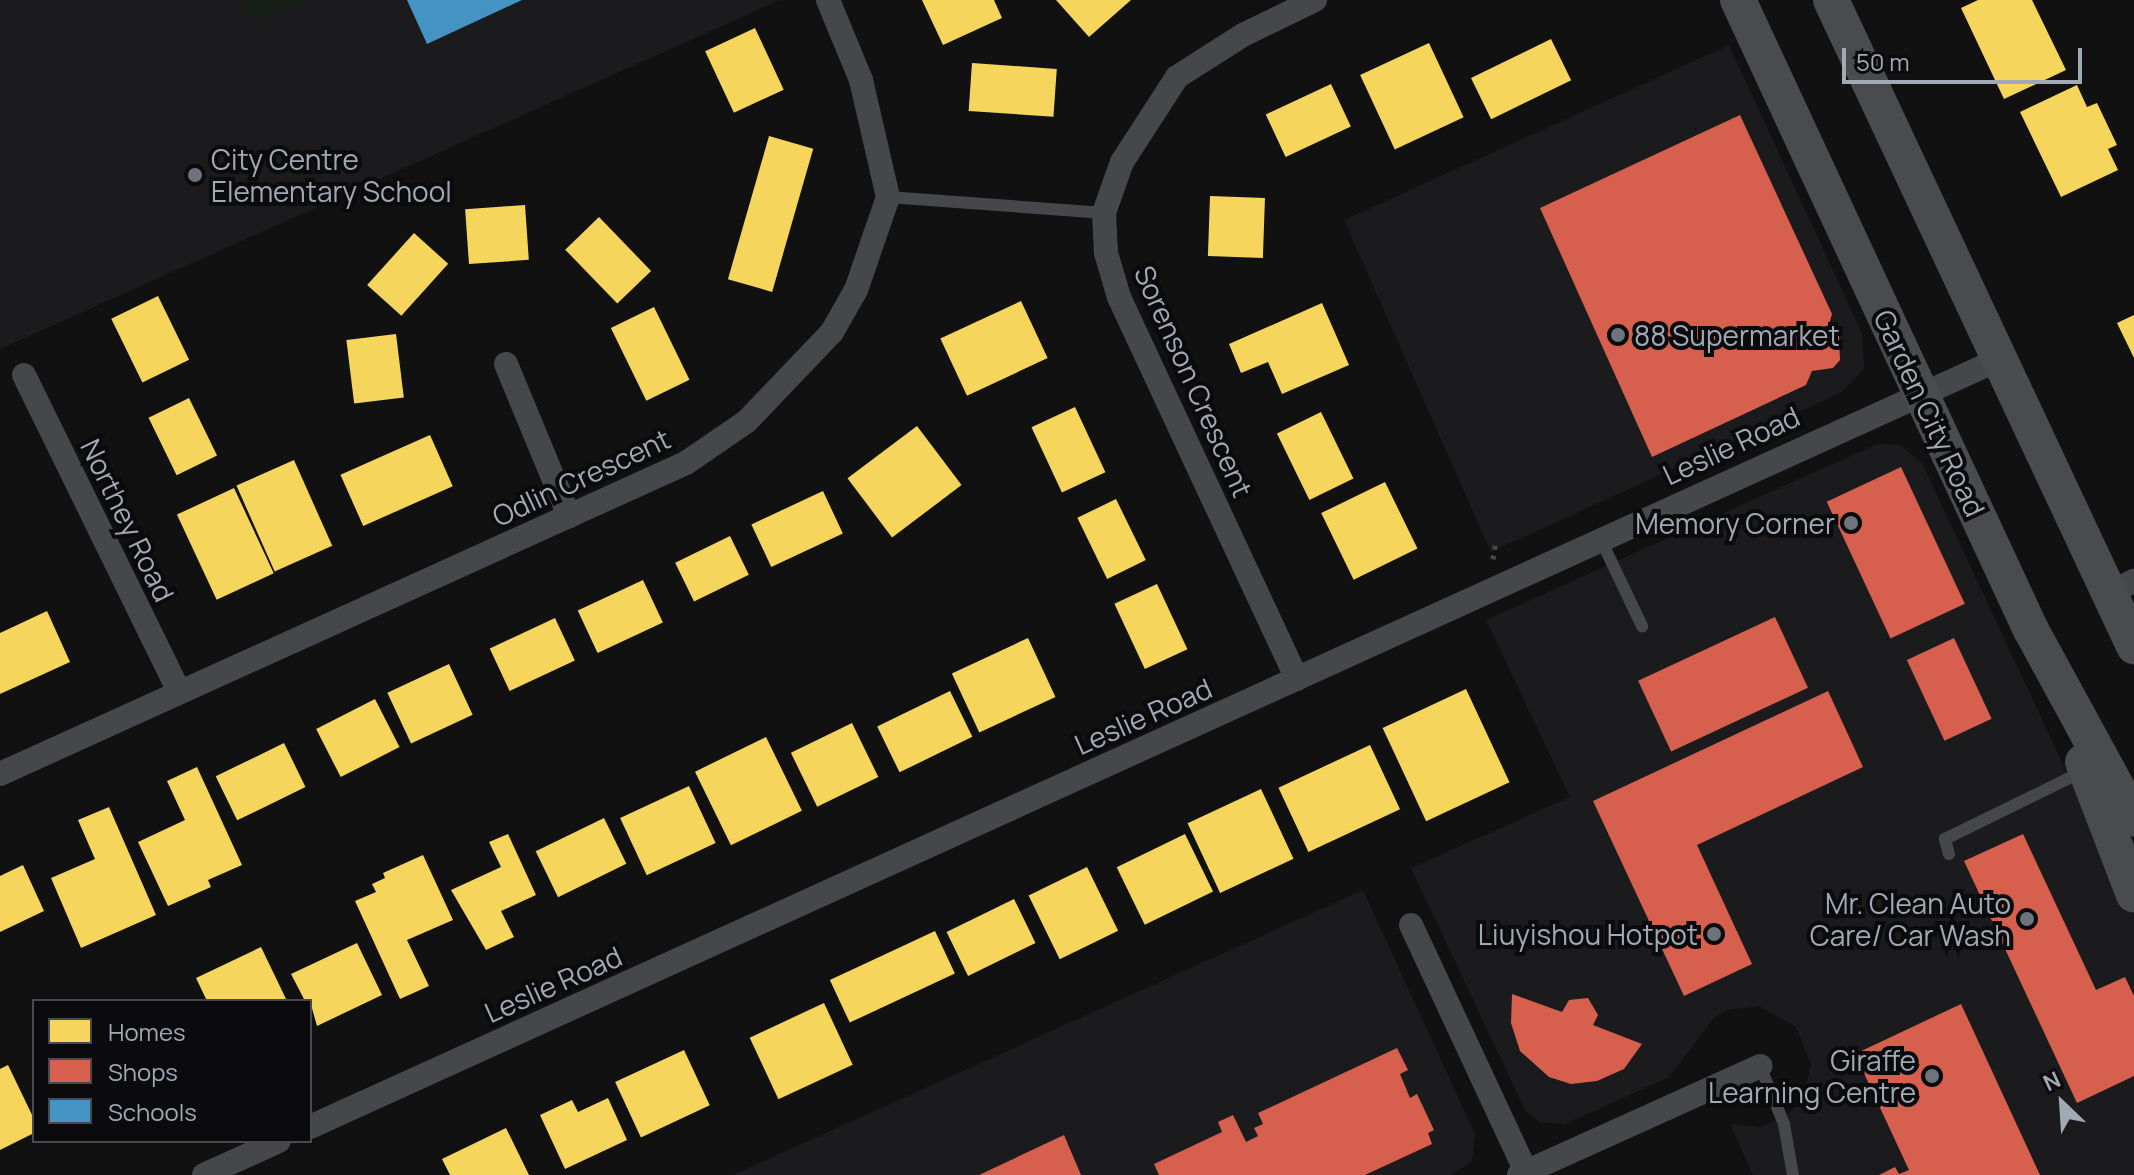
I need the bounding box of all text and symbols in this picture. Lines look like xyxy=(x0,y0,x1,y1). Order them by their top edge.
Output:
scale bar xyxy=(1846,32,2086,82)
text: 50 m xyxy=(1856,45,1910,78)
place label: City Centre Elementary School xyxy=(211,142,452,208)
marker: City Centre Elementary School xyxy=(186,166,204,184)
street label: Sorenson Crescent xyxy=(1128,260,1260,502)
street label: Garden City Road xyxy=(1867,304,1993,522)
place label: 88 Supermarket xyxy=(1634,318,1840,352)
marker: 88 Supermarket xyxy=(1609,326,1627,344)
street label: Leslie Road xyxy=(1657,399,1805,491)
street label: Odlin Crescent xyxy=(487,421,675,533)
street label: Northey Road xyxy=(74,433,182,607)
place label: Memory Corner xyxy=(1635,506,1835,540)
marker: Memory Corner xyxy=(1842,514,1860,532)
street label: Leslie Road xyxy=(1069,671,1217,761)
place label: Mr. Clean Auto Care/ Car Wash xyxy=(1810,886,2011,952)
marker: Mr. Clean Auto Care/ Car Wash xyxy=(2018,910,2036,928)
place label: Liuyishou Hotpot xyxy=(1478,917,1698,951)
marker: Liuyishou Hotpot xyxy=(1705,925,1723,943)
street label: Leslie Road xyxy=(479,939,627,1029)
legend xyxy=(32,999,312,1143)
text: Homes xyxy=(108,1015,186,1048)
place label: Giraffe Learning Centre xyxy=(1708,1043,1916,1109)
text: Shops xyxy=(108,1055,178,1088)
north arrow xyxy=(2022,1063,2102,1143)
text: N xyxy=(2038,1064,2065,1098)
marker: Giraffe Learning Centre xyxy=(1923,1067,1941,1085)
text: Schools xyxy=(108,1095,197,1128)

